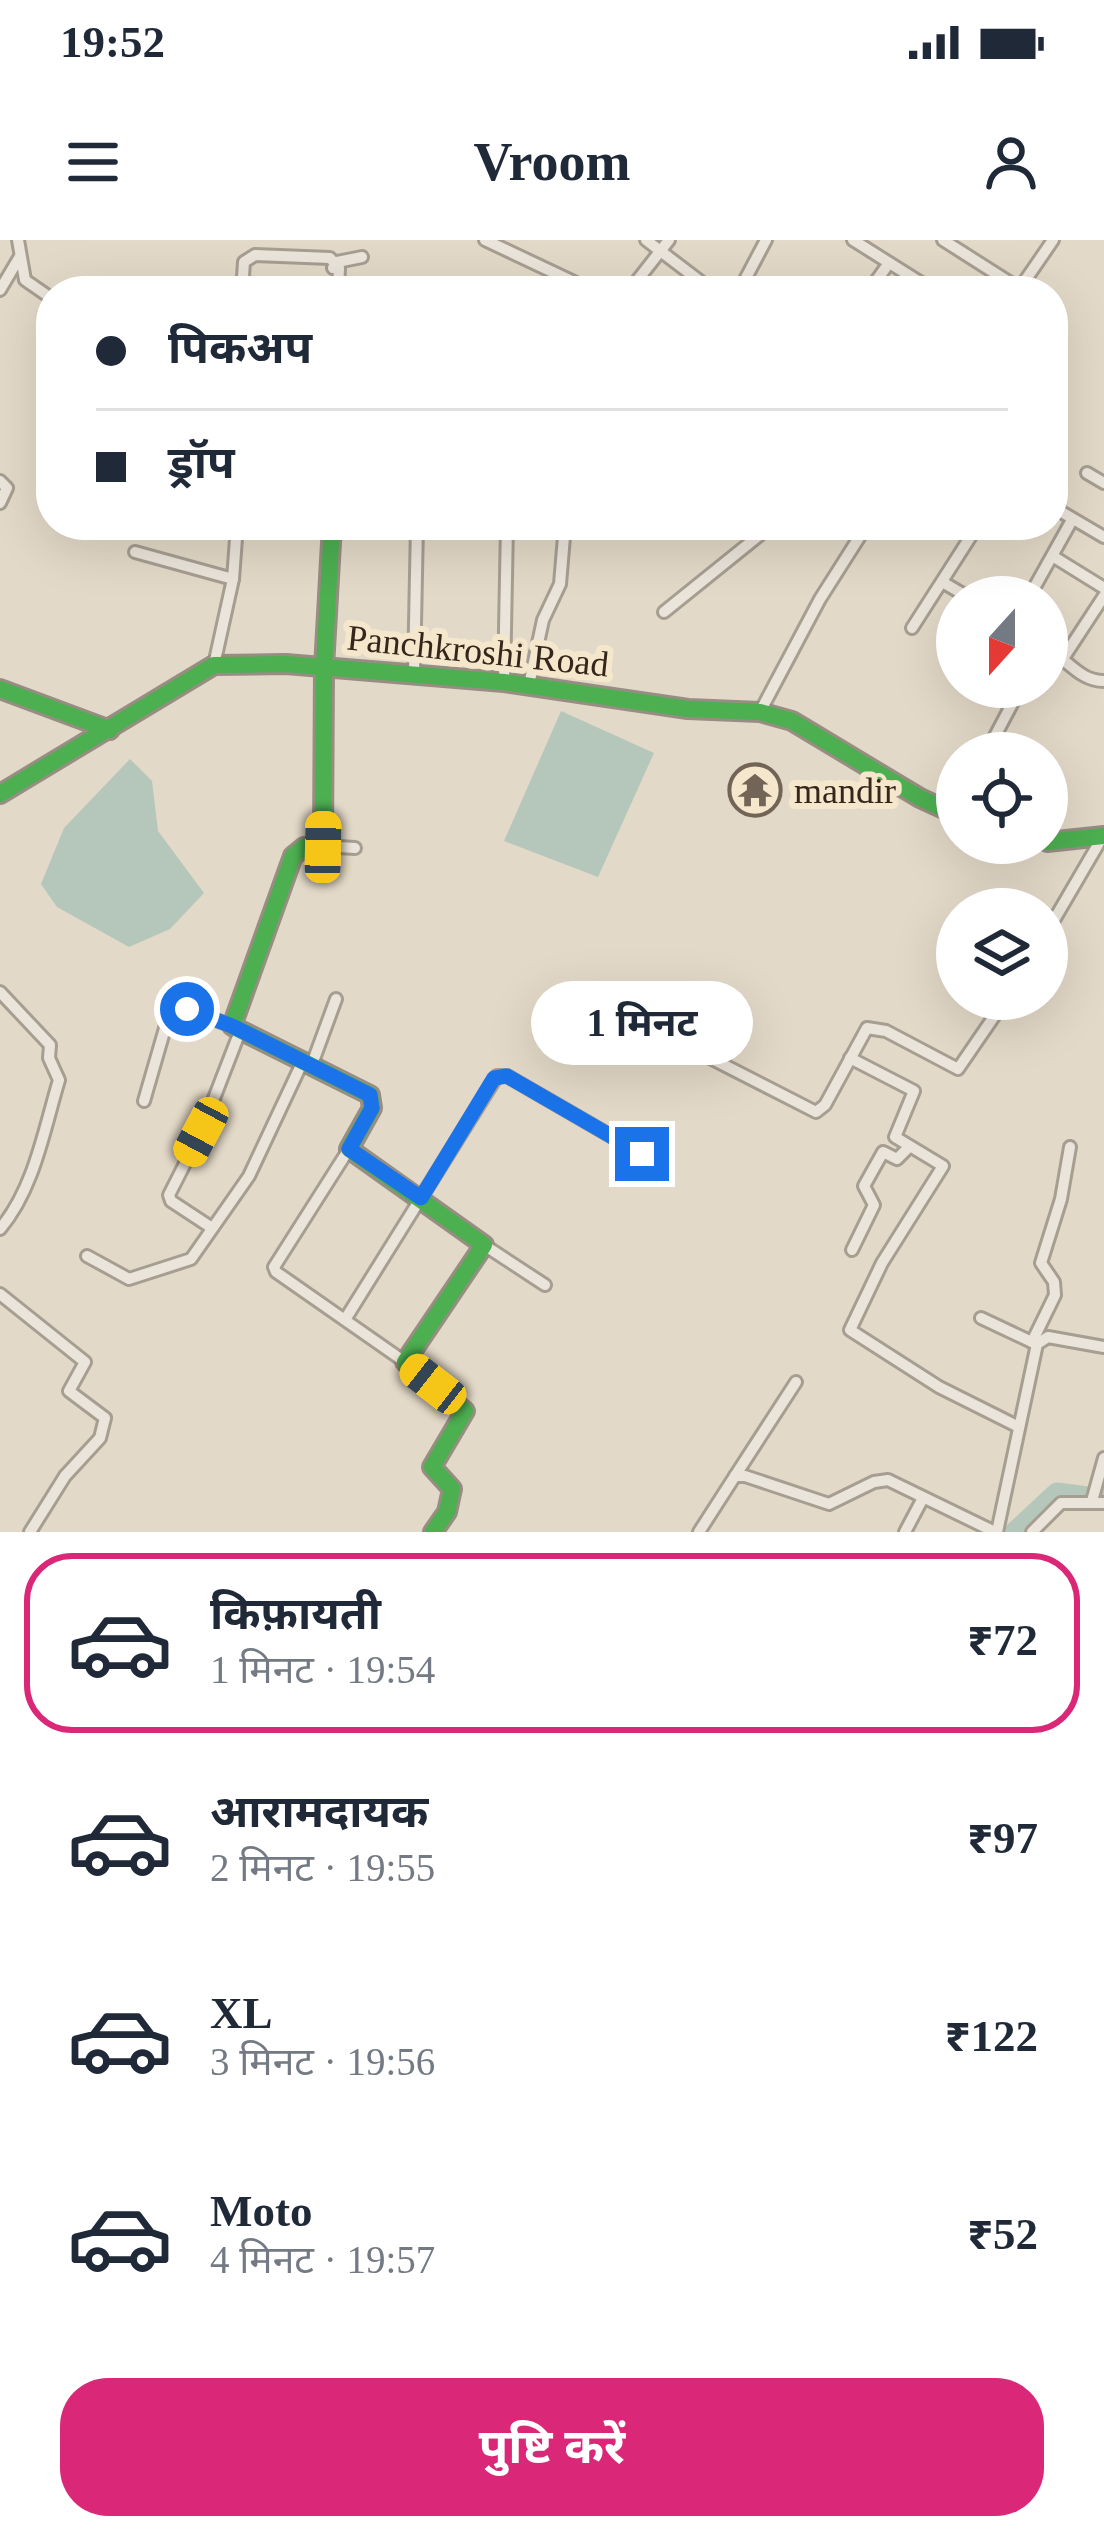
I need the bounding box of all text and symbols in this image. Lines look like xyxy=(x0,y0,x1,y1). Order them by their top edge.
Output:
text: 19:52 xyxy=(60,17,165,67)
icon: menu xyxy=(60,129,126,195)
icon: person xyxy=(978,129,1044,195)
text: Vroom xyxy=(474,132,630,192)
text: पिकअप xyxy=(168,323,312,373)
text: ड्रॉप xyxy=(168,438,235,488)
north arrow xyxy=(936,576,1068,708)
map controls xyxy=(936,576,1068,1020)
street label: Panchkroshi Road xyxy=(345,617,611,685)
button: locate xyxy=(936,732,1068,864)
temple icon: mandir xyxy=(727,762,783,818)
place label: mandir xyxy=(794,771,896,811)
car xyxy=(304,811,342,883)
button: layers xyxy=(936,888,1068,1020)
callout: 1 मिनट xyxy=(531,980,753,1064)
route start xyxy=(160,982,214,1036)
text: 1 मिनट xyxy=(586,1001,698,1044)
car xyxy=(168,1092,234,1172)
route end xyxy=(615,1127,669,1181)
car xyxy=(394,1348,472,1420)
icon: car xyxy=(66,1589,174,1697)
text: किफ़ायती xyxy=(210,1589,381,1639)
text: ₹72 xyxy=(967,1615,1038,1665)
text: 1 मिनट · 19:54 xyxy=(210,1648,435,1691)
icon: car xyxy=(66,1787,174,1895)
text: आरामदायक xyxy=(210,1787,428,1837)
text: ₹97 xyxy=(967,1813,1038,1863)
text: 2 मिनट · 19:55 xyxy=(210,1846,435,1889)
icon: car xyxy=(66,1985,174,2093)
text: XL xyxy=(210,1988,273,2038)
text: ₹122 xyxy=(945,2011,1038,2061)
text: 3 मिनट · 19:56 xyxy=(210,2040,435,2083)
icon: car xyxy=(66,2183,174,2291)
text: Moto xyxy=(210,2186,312,2236)
text: ₹52 xyxy=(967,2209,1038,2259)
text: 4 मिनट · 19:57 xyxy=(210,2238,435,2281)
button: पुष्टि करें xyxy=(60,2378,1044,2516)

